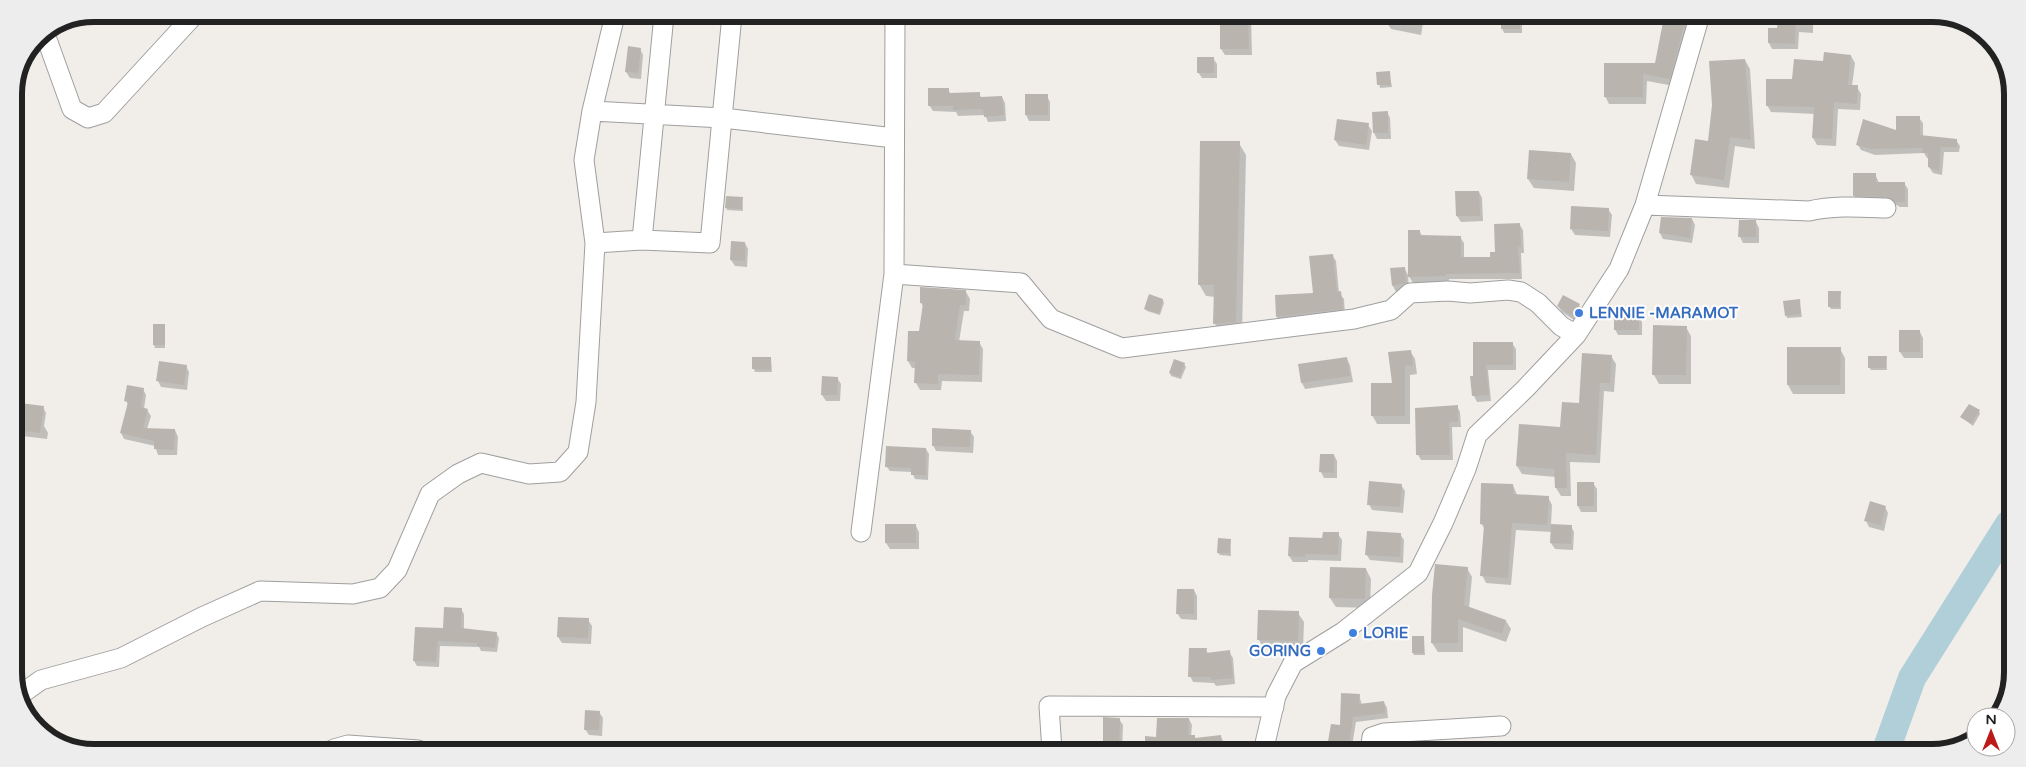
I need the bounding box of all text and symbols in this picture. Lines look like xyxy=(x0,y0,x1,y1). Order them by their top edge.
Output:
place label: LENNIE -MARAMOT xyxy=(1589,304,1739,322)
marker: LENNIE -MARAMOT xyxy=(1573,307,1585,319)
place label: LORIE xyxy=(1363,624,1409,642)
marker: LORIE xyxy=(1347,627,1359,639)
place label: GORING xyxy=(1249,642,1311,660)
marker: GORING xyxy=(1315,645,1327,657)
north arrow xyxy=(1966,707,2016,757)
text: N xyxy=(1985,711,1997,728)

